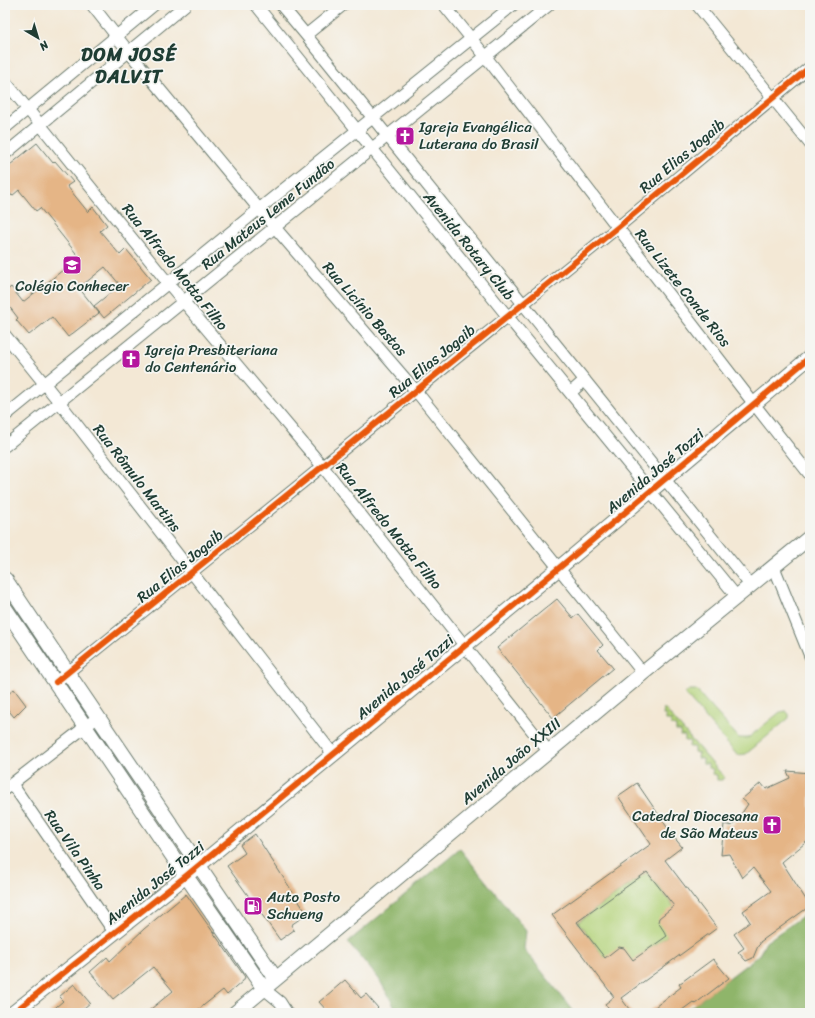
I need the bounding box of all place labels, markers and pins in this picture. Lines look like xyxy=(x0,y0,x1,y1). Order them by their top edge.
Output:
place label: Igreja Evangélica Luterana do Brasil xyxy=(418,114,539,157)
church icon: Igreja Evangélica Luterana do Brasil xyxy=(394,125,416,147)
school or university icon: Colégio Conhecer xyxy=(61,254,83,276)
place label: Colégio Conhecer xyxy=(15,273,130,299)
place label: Igreja Presbiteriana do Centenário xyxy=(144,337,278,380)
church icon: Igreja Presbiteriana do Centenário xyxy=(120,348,142,370)
place label: Catedral Diocesana de São Mateus xyxy=(632,803,758,846)
church icon: Catedral Diocesana de São Mateus xyxy=(761,814,783,836)
place label: Auto Posto Schueng xyxy=(266,884,340,927)
fuel station icon: Auto Posto Schueng xyxy=(242,895,264,917)

